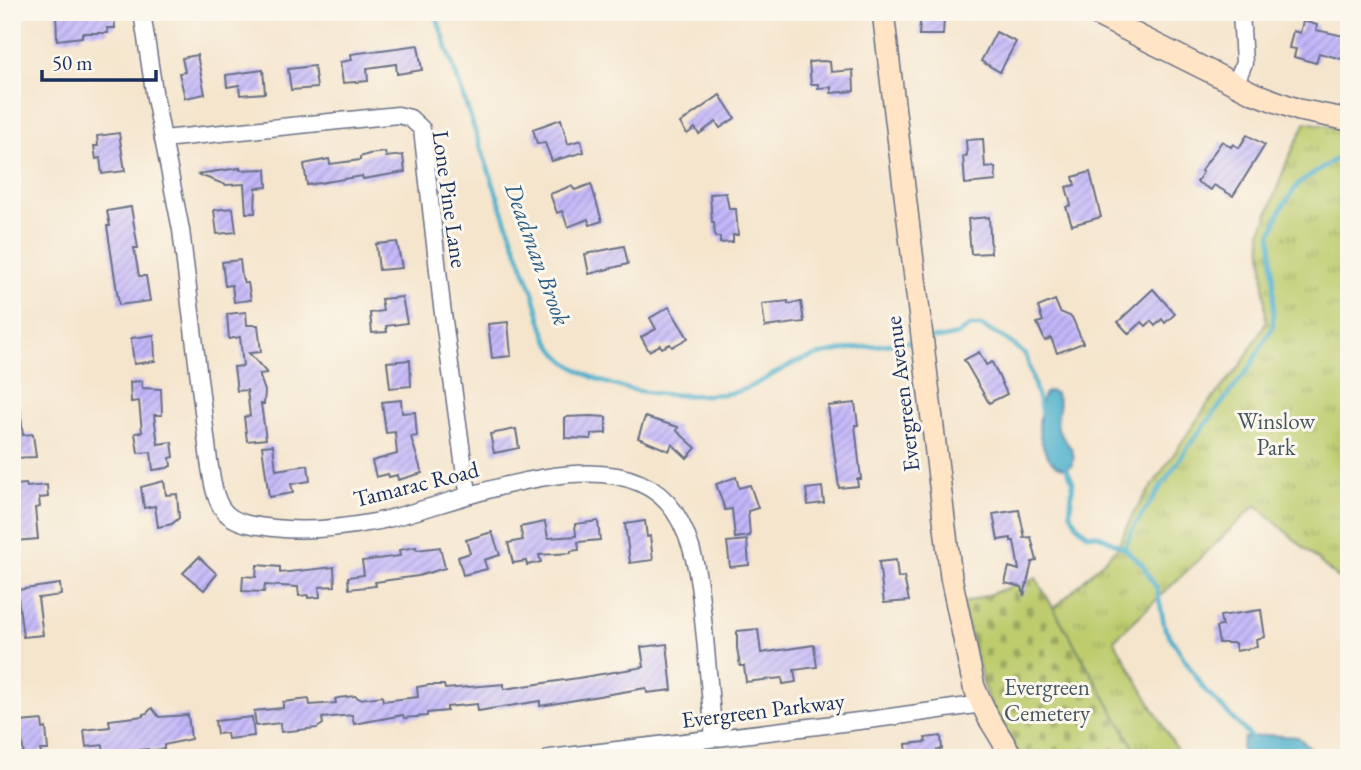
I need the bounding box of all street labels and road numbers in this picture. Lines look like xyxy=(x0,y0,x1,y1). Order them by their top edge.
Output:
street label: Lone Pine Lane xyxy=(426,128,474,270)
street label: Evergreen Avenue xyxy=(878,314,926,474)
street label: Tamarac Road xyxy=(350,454,482,514)
street label: Evergreen Parkway xyxy=(680,685,847,735)

